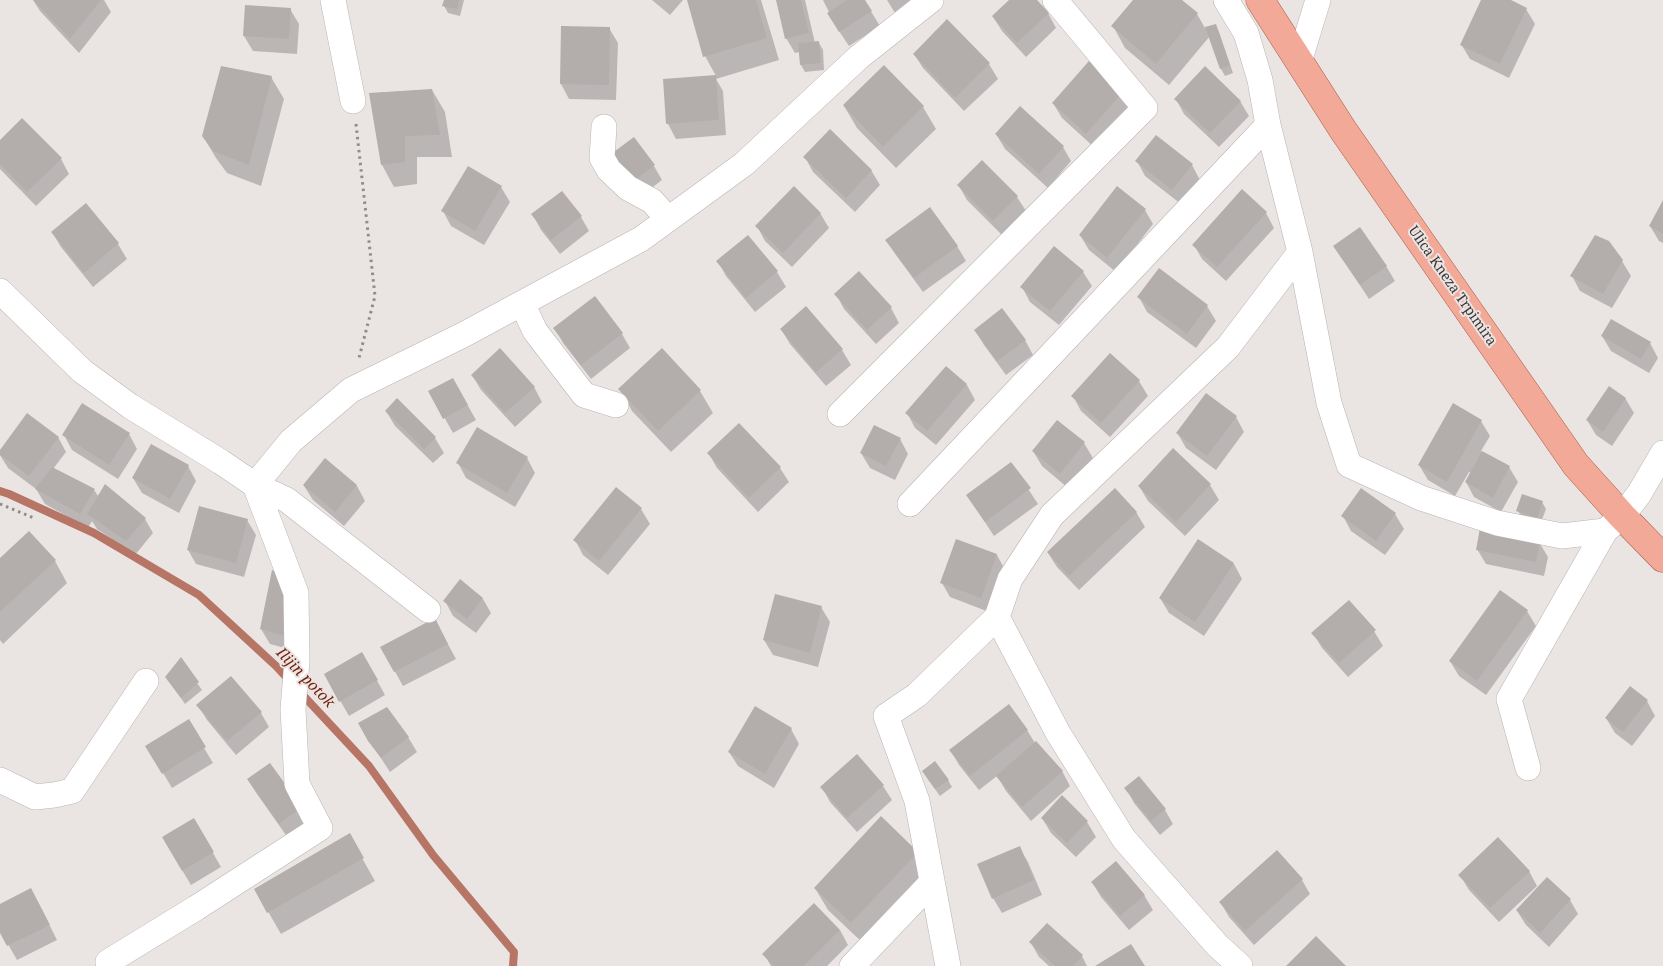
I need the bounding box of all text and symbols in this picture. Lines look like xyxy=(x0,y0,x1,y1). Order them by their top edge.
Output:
street label: Ulica Kneza Trpimira xyxy=(1404,223,1500,349)
water label: Ilijin potok xyxy=(272,644,338,712)

